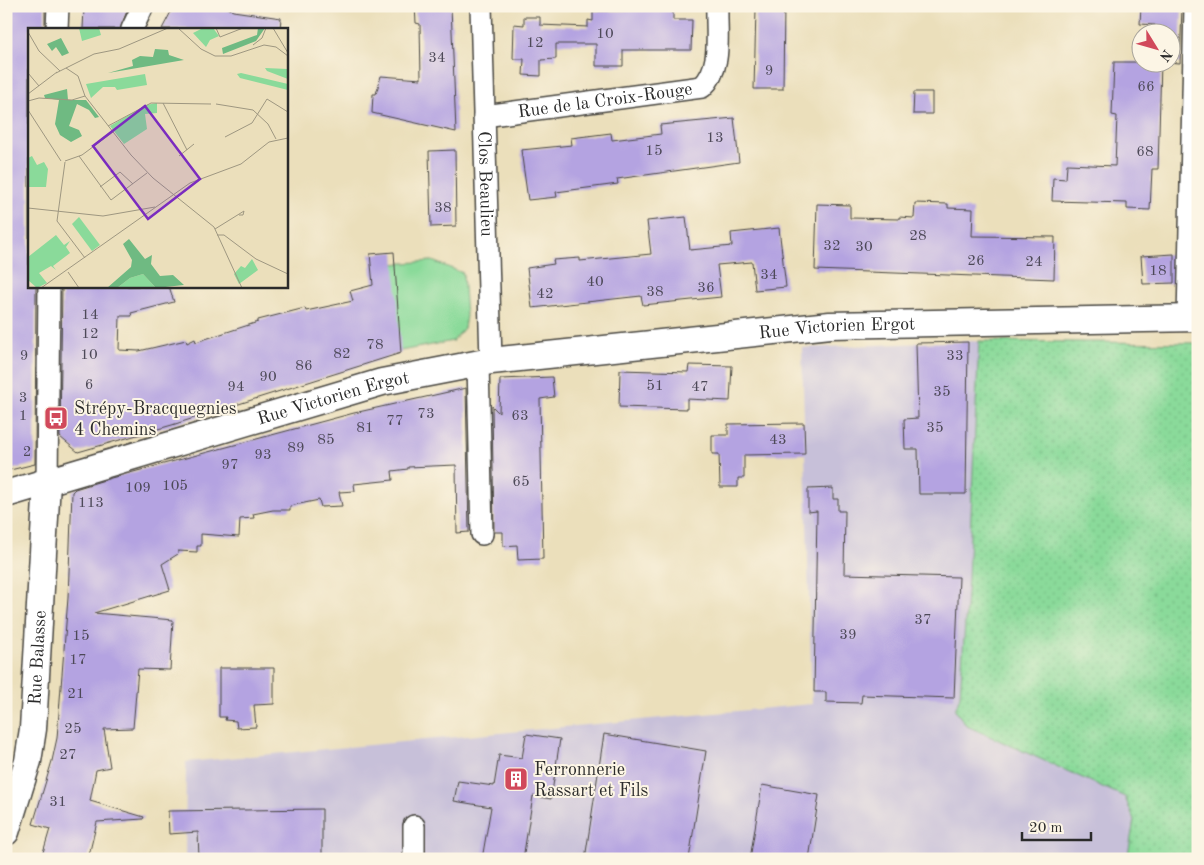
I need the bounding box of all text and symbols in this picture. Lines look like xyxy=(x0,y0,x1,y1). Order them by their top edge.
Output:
north arrow xyxy=(1132,22,1182,72)
house number: 10 xyxy=(596,27,614,42)
inset map xyxy=(28,28,288,288)
house number: 12 xyxy=(526,36,544,51)
text: N xyxy=(1157,47,1174,64)
house number: 34 xyxy=(428,51,446,66)
house number: 9 xyxy=(765,64,773,79)
street label: Rue de la Croix-Rouge xyxy=(517,80,694,121)
house number: 66 xyxy=(1137,80,1155,95)
street label: Clos Beaulieu xyxy=(475,131,496,237)
house number: 13 xyxy=(706,131,724,146)
house number: 15 xyxy=(645,144,663,159)
house number: 68 xyxy=(1136,145,1154,160)
house number: 38 xyxy=(434,201,452,216)
house number: 28 xyxy=(909,229,927,244)
house number: 32 xyxy=(823,239,841,254)
house number: 30 xyxy=(855,240,873,255)
house number: 26 xyxy=(967,254,985,269)
house number: 24 xyxy=(1025,255,1043,270)
house number: 18 xyxy=(1149,264,1167,279)
house number: 34 xyxy=(760,268,778,283)
house number: 40 xyxy=(586,275,604,290)
house number: 36 xyxy=(697,281,715,296)
house number: 38 xyxy=(646,285,664,300)
house number: 42 xyxy=(536,287,554,302)
house number: 14 xyxy=(81,308,99,323)
street label: Rue Victorien Ergot xyxy=(758,315,915,343)
house number: 12 xyxy=(81,327,99,342)
house number: 78 xyxy=(366,338,384,353)
house number: 82 xyxy=(333,347,351,362)
house number: 10 xyxy=(80,348,98,363)
house number: 9 xyxy=(20,349,28,364)
house number: 33 xyxy=(946,349,964,364)
house number: 86 xyxy=(295,359,313,374)
street label: Rue Victorien Ergot xyxy=(255,369,411,429)
house number: 90 xyxy=(259,370,277,385)
house number: 6 xyxy=(85,378,93,393)
house number: 51 xyxy=(646,379,664,394)
house number: 94 xyxy=(227,380,245,395)
house number: 47 xyxy=(691,380,709,395)
house number: 35 xyxy=(933,385,951,400)
house number: 3 xyxy=(19,391,27,406)
place label: Strépy-Bracquegnies 4 Chemins xyxy=(74,400,237,439)
bus stop icon: Strépy-Bracquegnies 4 Chemins xyxy=(43,405,69,431)
house number: 73 xyxy=(417,407,435,422)
house number: 1 xyxy=(19,409,27,424)
house number: 63 xyxy=(511,409,529,424)
house number: 77 xyxy=(386,414,404,429)
house number: 81 xyxy=(356,421,374,436)
house number: 35 xyxy=(926,421,944,436)
house number: 85 xyxy=(317,433,335,448)
house number: 43 xyxy=(769,433,787,448)
house number: 89 xyxy=(287,441,305,456)
house number: 2 xyxy=(23,445,31,460)
house number: 93 xyxy=(254,448,272,463)
house number: 97 xyxy=(221,458,239,473)
house number: 65 xyxy=(512,475,530,490)
house number: 105 xyxy=(162,479,188,494)
house number: 109 xyxy=(125,481,151,496)
house number: 113 xyxy=(78,496,104,511)
street label: Rue Balasse xyxy=(26,610,50,706)
house number: 37 xyxy=(914,613,932,628)
house number: 39 xyxy=(839,628,857,643)
house number: 15 xyxy=(72,629,90,644)
house number: 17 xyxy=(69,653,87,668)
house number: 21 xyxy=(67,687,85,702)
house number: 25 xyxy=(64,722,82,737)
house number: 27 xyxy=(59,748,77,763)
place label: Ferronnerie Rassart et Fils xyxy=(534,761,649,800)
building icon: Ferronnerie Rassart et Fils xyxy=(503,766,529,792)
house number: 31 xyxy=(49,795,67,810)
scale bar xyxy=(1022,810,1090,842)
text: 20 m xyxy=(1029,821,1063,836)

